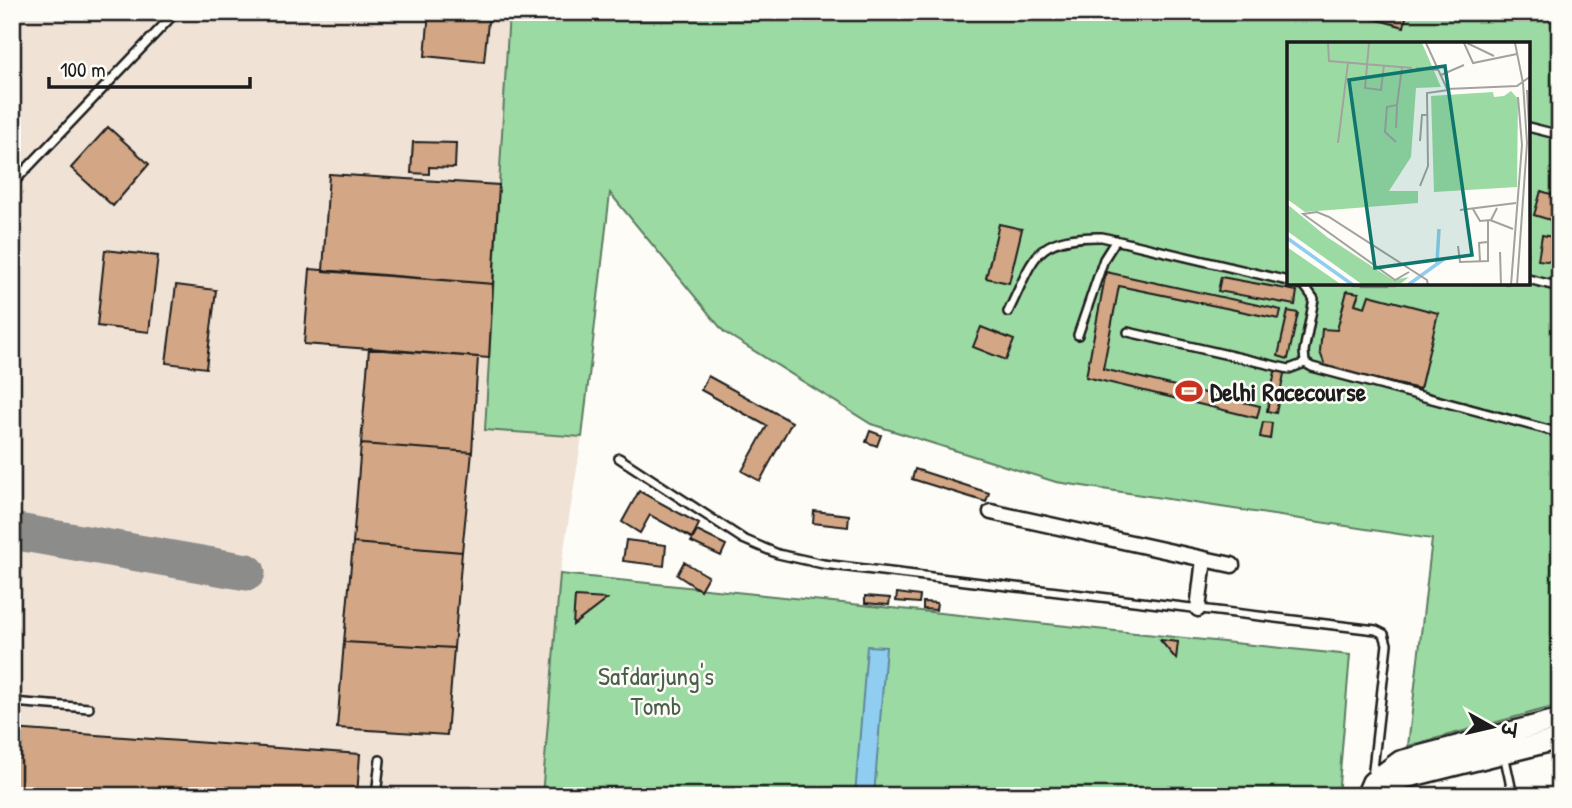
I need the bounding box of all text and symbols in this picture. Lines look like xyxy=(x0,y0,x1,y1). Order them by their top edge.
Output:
inset map xyxy=(1287,42,1530,285)
scale bar xyxy=(49,46,250,90)
text: 100 m xyxy=(60,55,106,84)
place label: Delhi Racecourse xyxy=(1210,374,1367,409)
sports icon: Delhi Racecourse xyxy=(1174,376,1204,406)
park label: Safdarjung's Tomb xyxy=(598,658,714,723)
north arrow xyxy=(1456,692,1526,762)
text: उ xyxy=(1495,719,1523,740)

